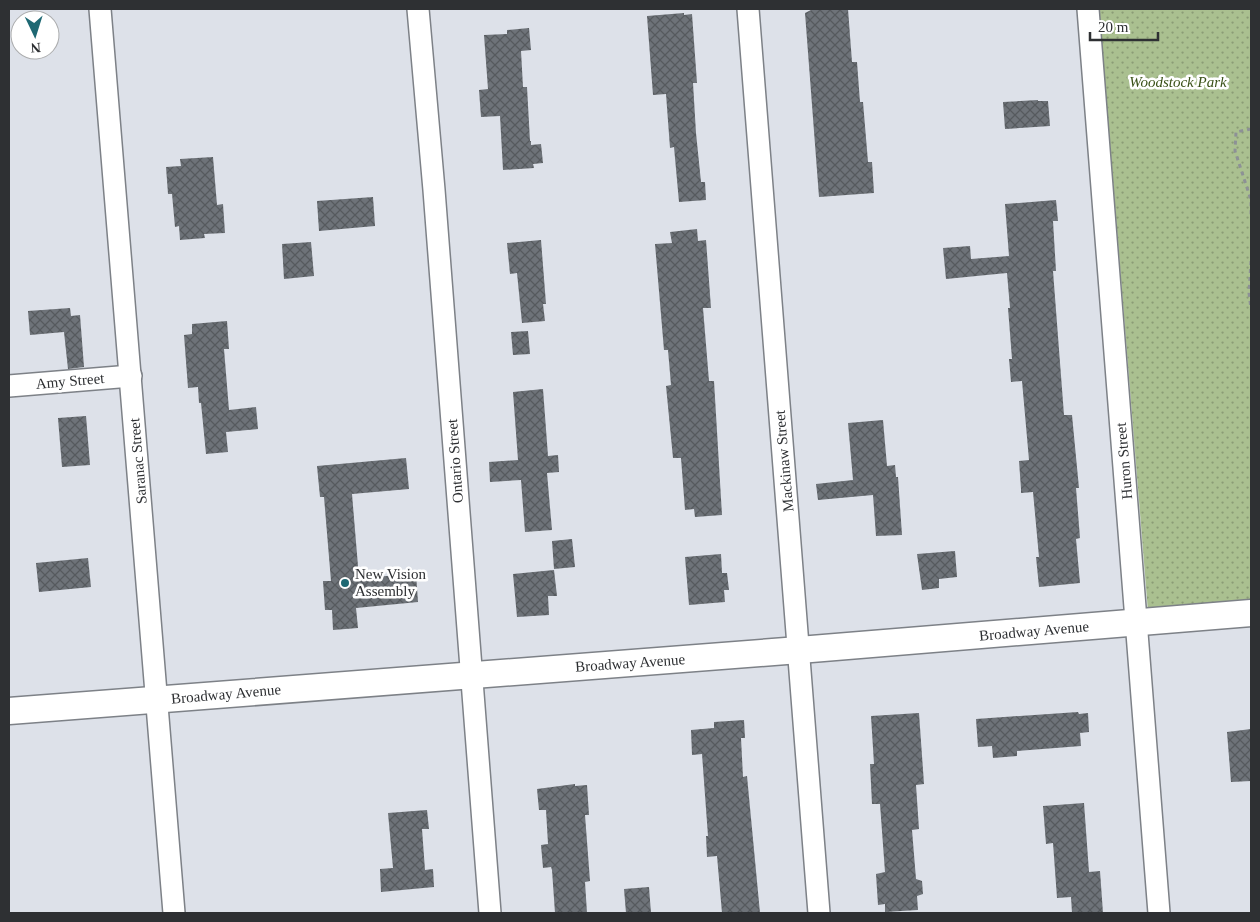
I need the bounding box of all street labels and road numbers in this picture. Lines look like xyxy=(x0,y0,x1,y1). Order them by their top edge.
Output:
street label: Amy Street xyxy=(35,370,106,392)
street label: Mackinaw Street xyxy=(772,409,796,513)
street label: Saranac Street xyxy=(126,417,150,505)
street label: Ontario Street xyxy=(444,417,466,504)
street label: Huron Street xyxy=(1113,421,1135,500)
street label: Broadway Avenue xyxy=(978,618,1090,644)
street label: Broadway Avenue xyxy=(575,651,686,675)
street label: Broadway Avenue xyxy=(170,681,282,707)

